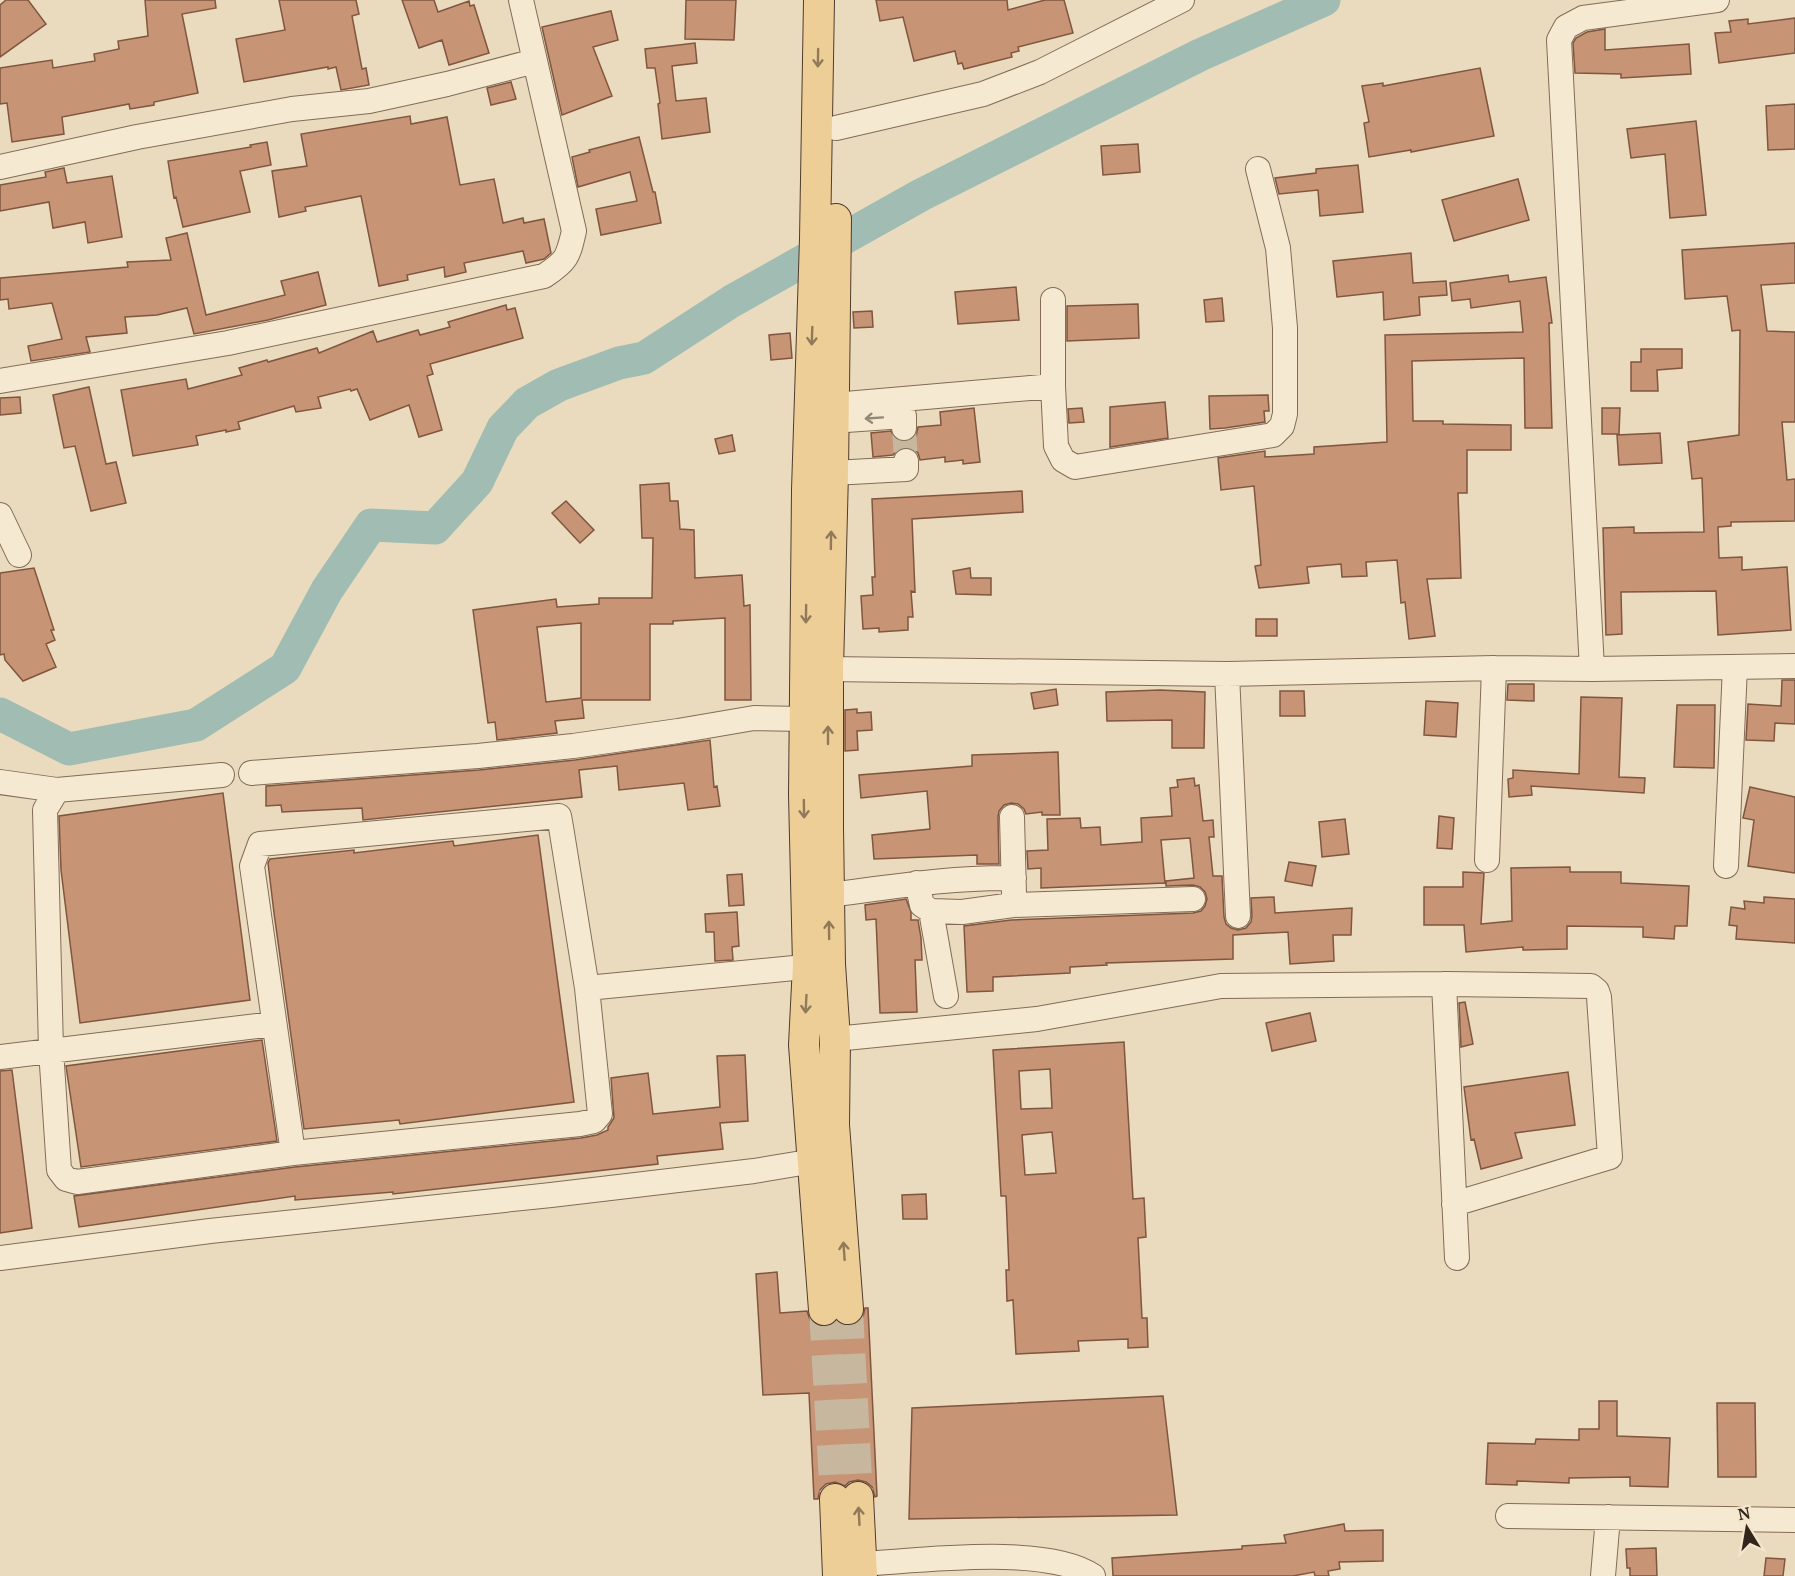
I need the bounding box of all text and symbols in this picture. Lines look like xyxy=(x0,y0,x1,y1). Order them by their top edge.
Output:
one-way arrow xyxy=(812,48,824,68)
one-way arrow xyxy=(807,325,818,345)
one-way arrow xyxy=(865,413,885,424)
one-way arrow xyxy=(825,531,837,551)
one-way arrow xyxy=(800,604,812,624)
one-way arrow xyxy=(822,726,834,746)
one-way arrow xyxy=(798,799,810,819)
one-way arrow xyxy=(824,921,835,941)
one-way arrow xyxy=(800,994,811,1014)
one-way arrow xyxy=(838,1241,849,1261)
north arrow xyxy=(1717,1498,1777,1558)
text: N xyxy=(1736,1501,1752,1525)
one-way arrow xyxy=(854,1506,865,1526)

